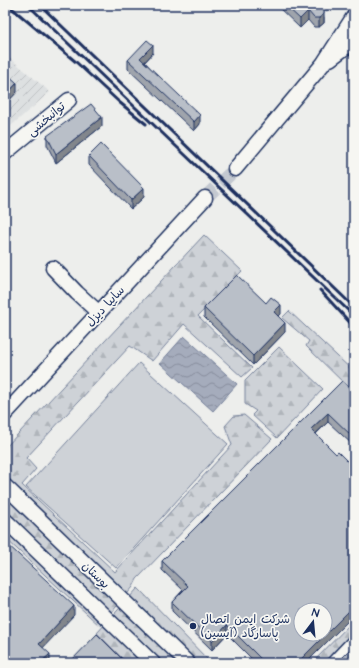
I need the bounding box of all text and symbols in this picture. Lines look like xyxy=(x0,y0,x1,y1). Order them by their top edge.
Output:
street label: توانبخشی xyxy=(24,98,69,140)
street label: سایپا دیزل xyxy=(82,282,129,330)
street label: بوستان xyxy=(78,558,113,593)
north arrow xyxy=(293,602,333,642)
text: N xyxy=(310,605,321,621)
place label: شرکت ایمن اتصال پاسارگاد (آیسین) xyxy=(201,611,290,642)
marker: شرکت ایمن اتصال پاسارگاد (آیسین) xyxy=(188,621,198,631)

